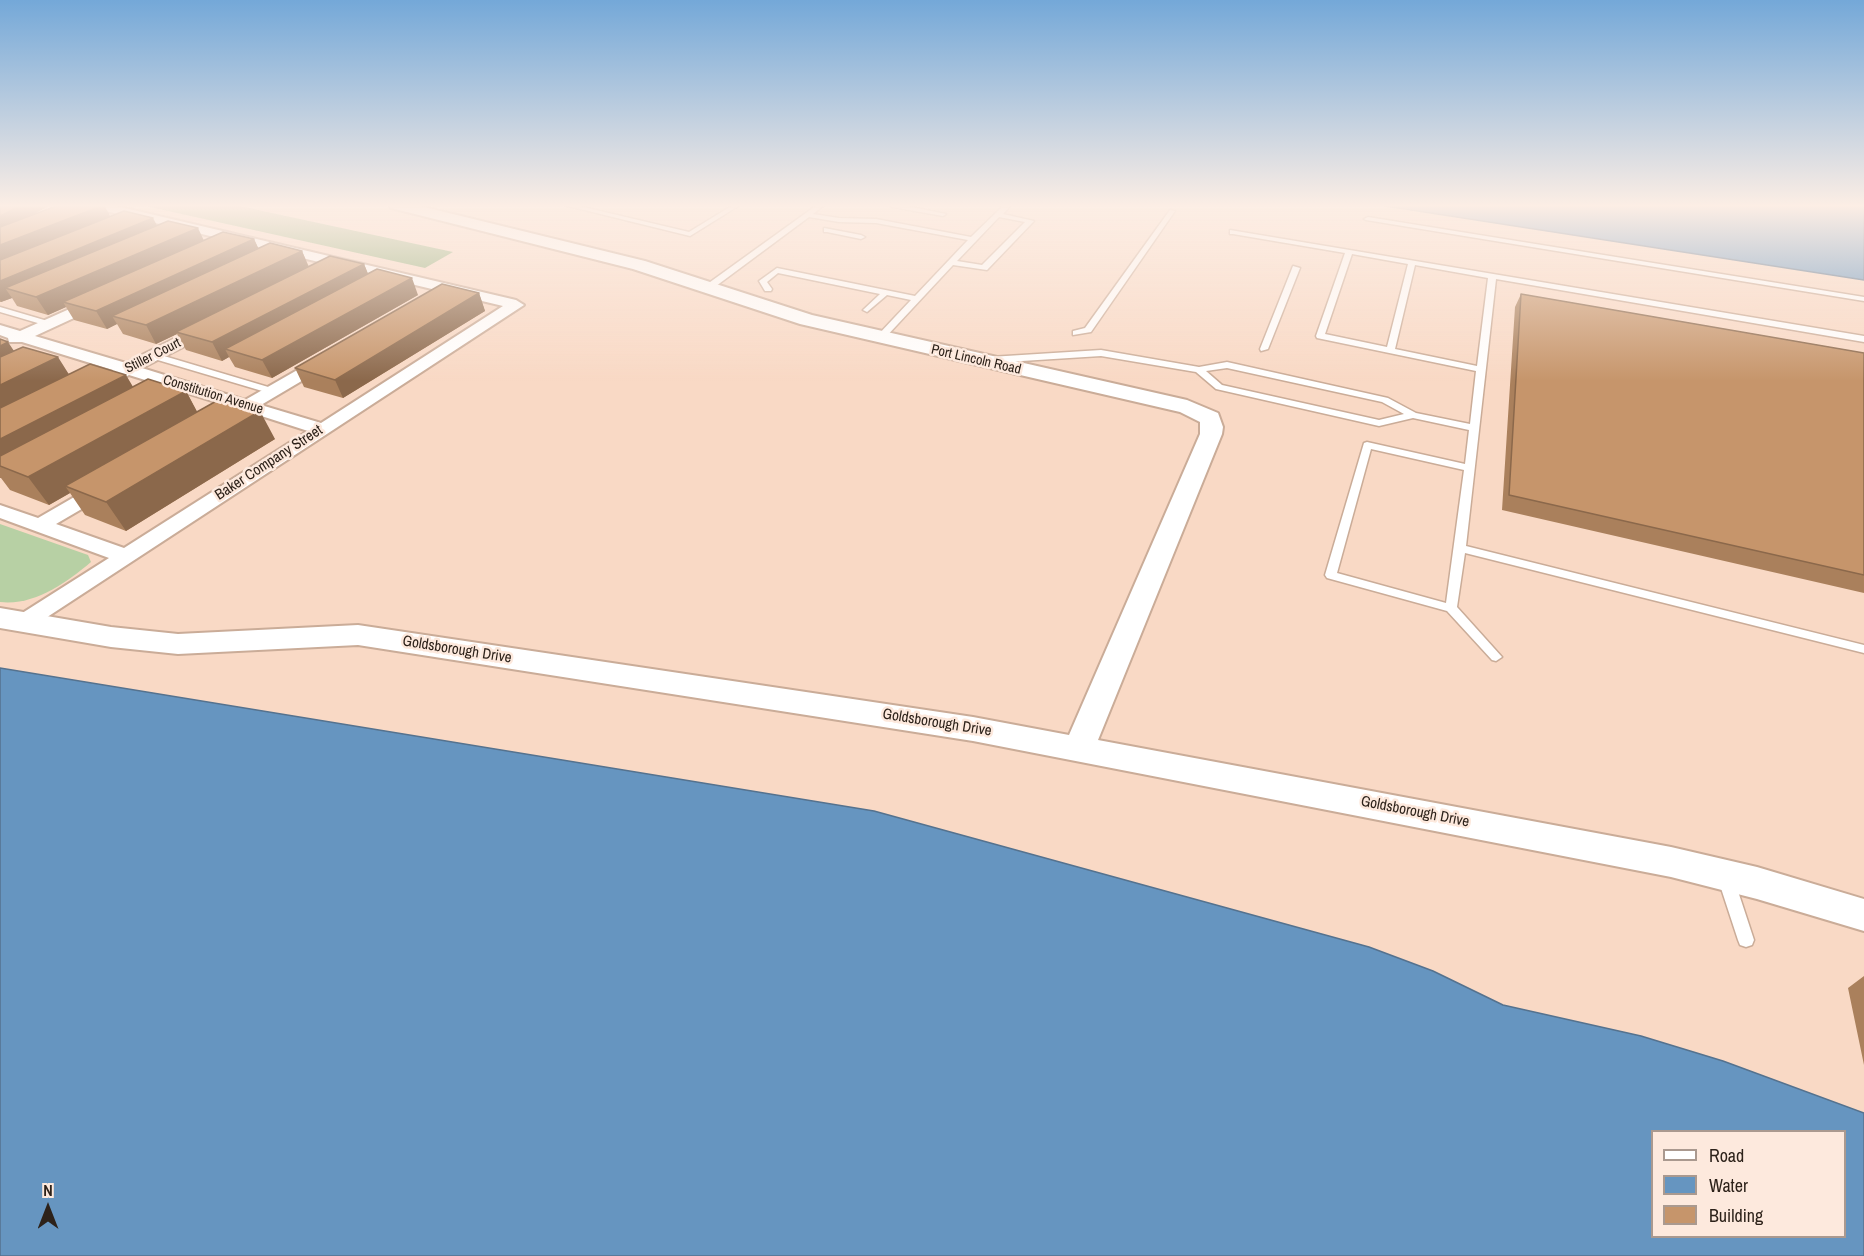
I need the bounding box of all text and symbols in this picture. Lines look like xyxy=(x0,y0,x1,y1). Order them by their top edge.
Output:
street label: Stiller Court xyxy=(122,335,184,377)
street label: Port Lincoln Road xyxy=(929,341,1023,379)
street label: Constitution Avenue xyxy=(161,372,265,418)
street label: Baker Company Street xyxy=(212,422,326,504)
street label: Goldsborough Drive xyxy=(401,633,513,667)
street label: Goldsborough Drive xyxy=(881,706,993,740)
street label: Goldsborough Drive xyxy=(1359,793,1471,831)
legend xyxy=(1651,1130,1846,1238)
text: Road xyxy=(1709,1143,1744,1168)
text: Water xyxy=(1709,1173,1748,1198)
north arrow xyxy=(18,1178,78,1238)
text: N xyxy=(43,1179,53,1201)
text: Building xyxy=(1709,1203,1763,1228)

